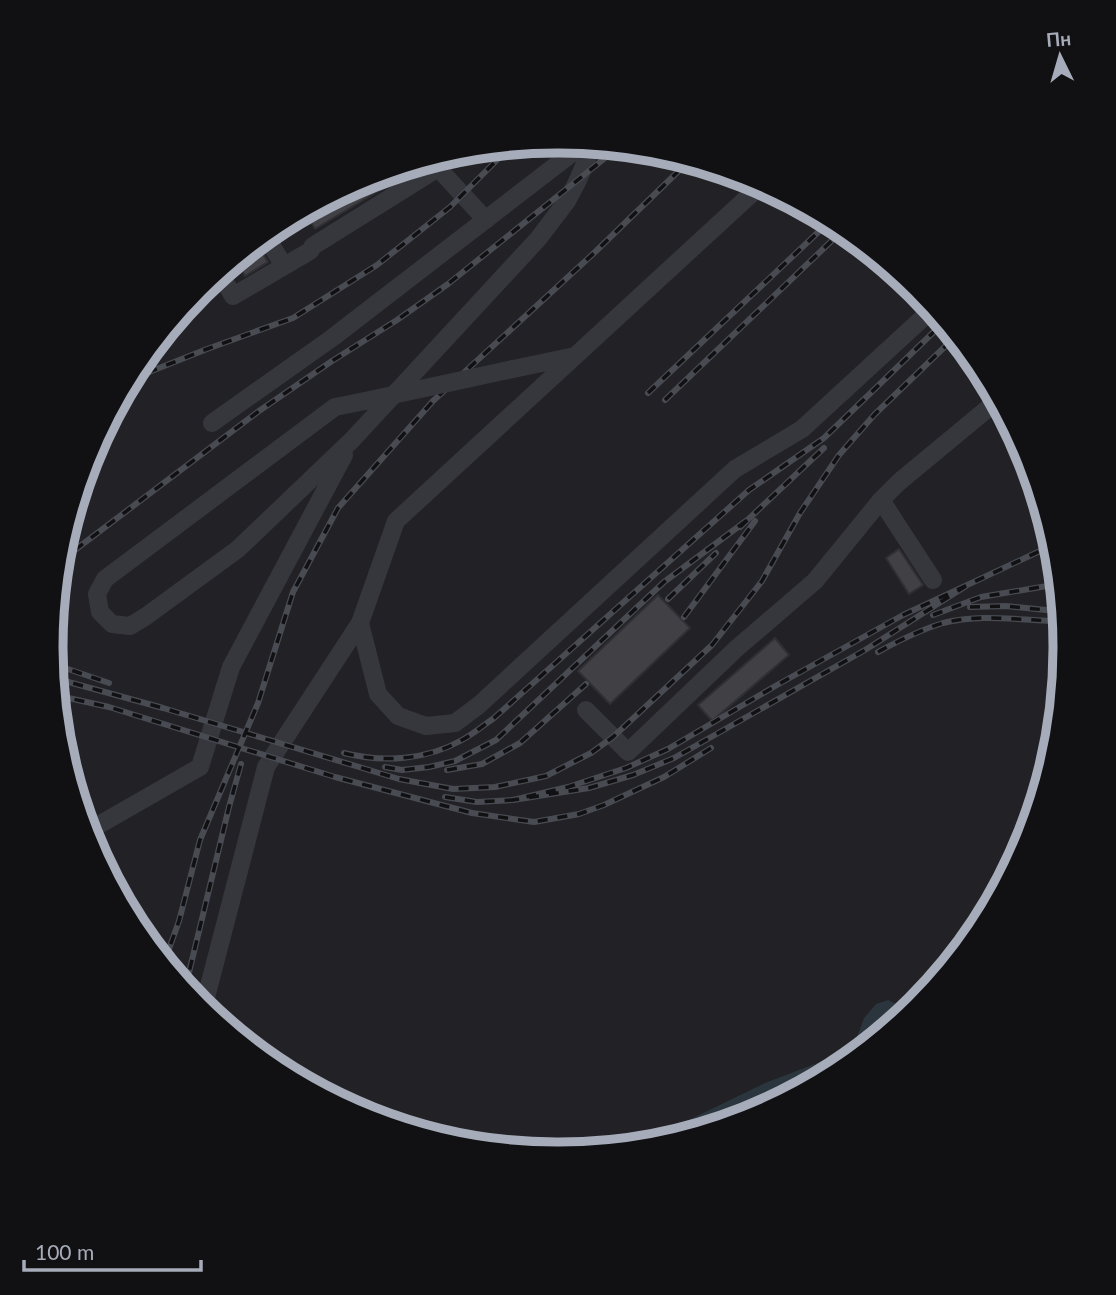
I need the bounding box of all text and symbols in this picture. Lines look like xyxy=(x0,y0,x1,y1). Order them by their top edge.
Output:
north arrow xyxy=(1025,21,1095,91)
text: Пн xyxy=(1045,26,1072,51)
scale bar xyxy=(24,1228,201,1272)
text: 100 m xyxy=(35,1239,94,1264)

